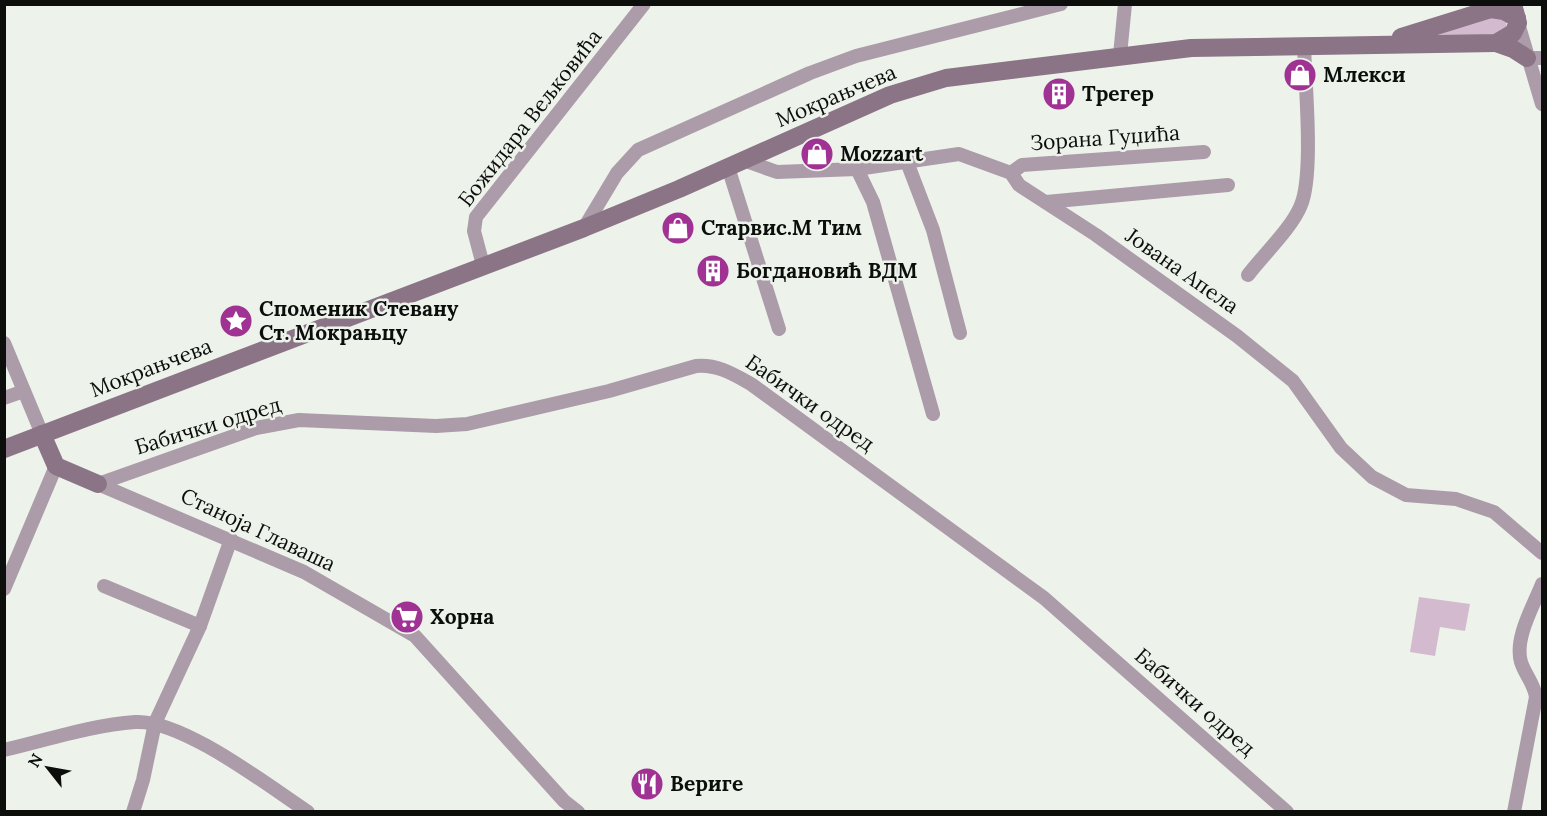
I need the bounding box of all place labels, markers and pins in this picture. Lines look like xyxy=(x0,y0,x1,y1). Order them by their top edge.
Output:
shop icon: Млекси xyxy=(1282,57,1318,93)
place label: Млекси xyxy=(1323,61,1406,88)
building icon: Трегер xyxy=(1041,76,1077,112)
place label: Трегер xyxy=(1082,80,1154,107)
shop icon: Mozzart xyxy=(799,136,835,172)
place label: Mozzart xyxy=(840,140,923,167)
shop icon: Старвис.М Тим xyxy=(660,210,696,246)
place label: Старвис.М Тим xyxy=(701,214,862,241)
building icon: Богдановић ВДМ xyxy=(695,253,731,289)
place label: Богдановић ВДМ xyxy=(736,257,918,284)
place label: Споменик Стевану Ст. Мокрањцу xyxy=(259,295,459,346)
place icon: Споменик Стевану Ст. Мокрањцу xyxy=(218,303,254,339)
supermarket icon: Хорна xyxy=(389,599,425,635)
place label: Хорна xyxy=(430,603,494,630)
restaurant icon: Вериге xyxy=(629,766,665,802)
place label: Вериге xyxy=(670,770,743,797)

